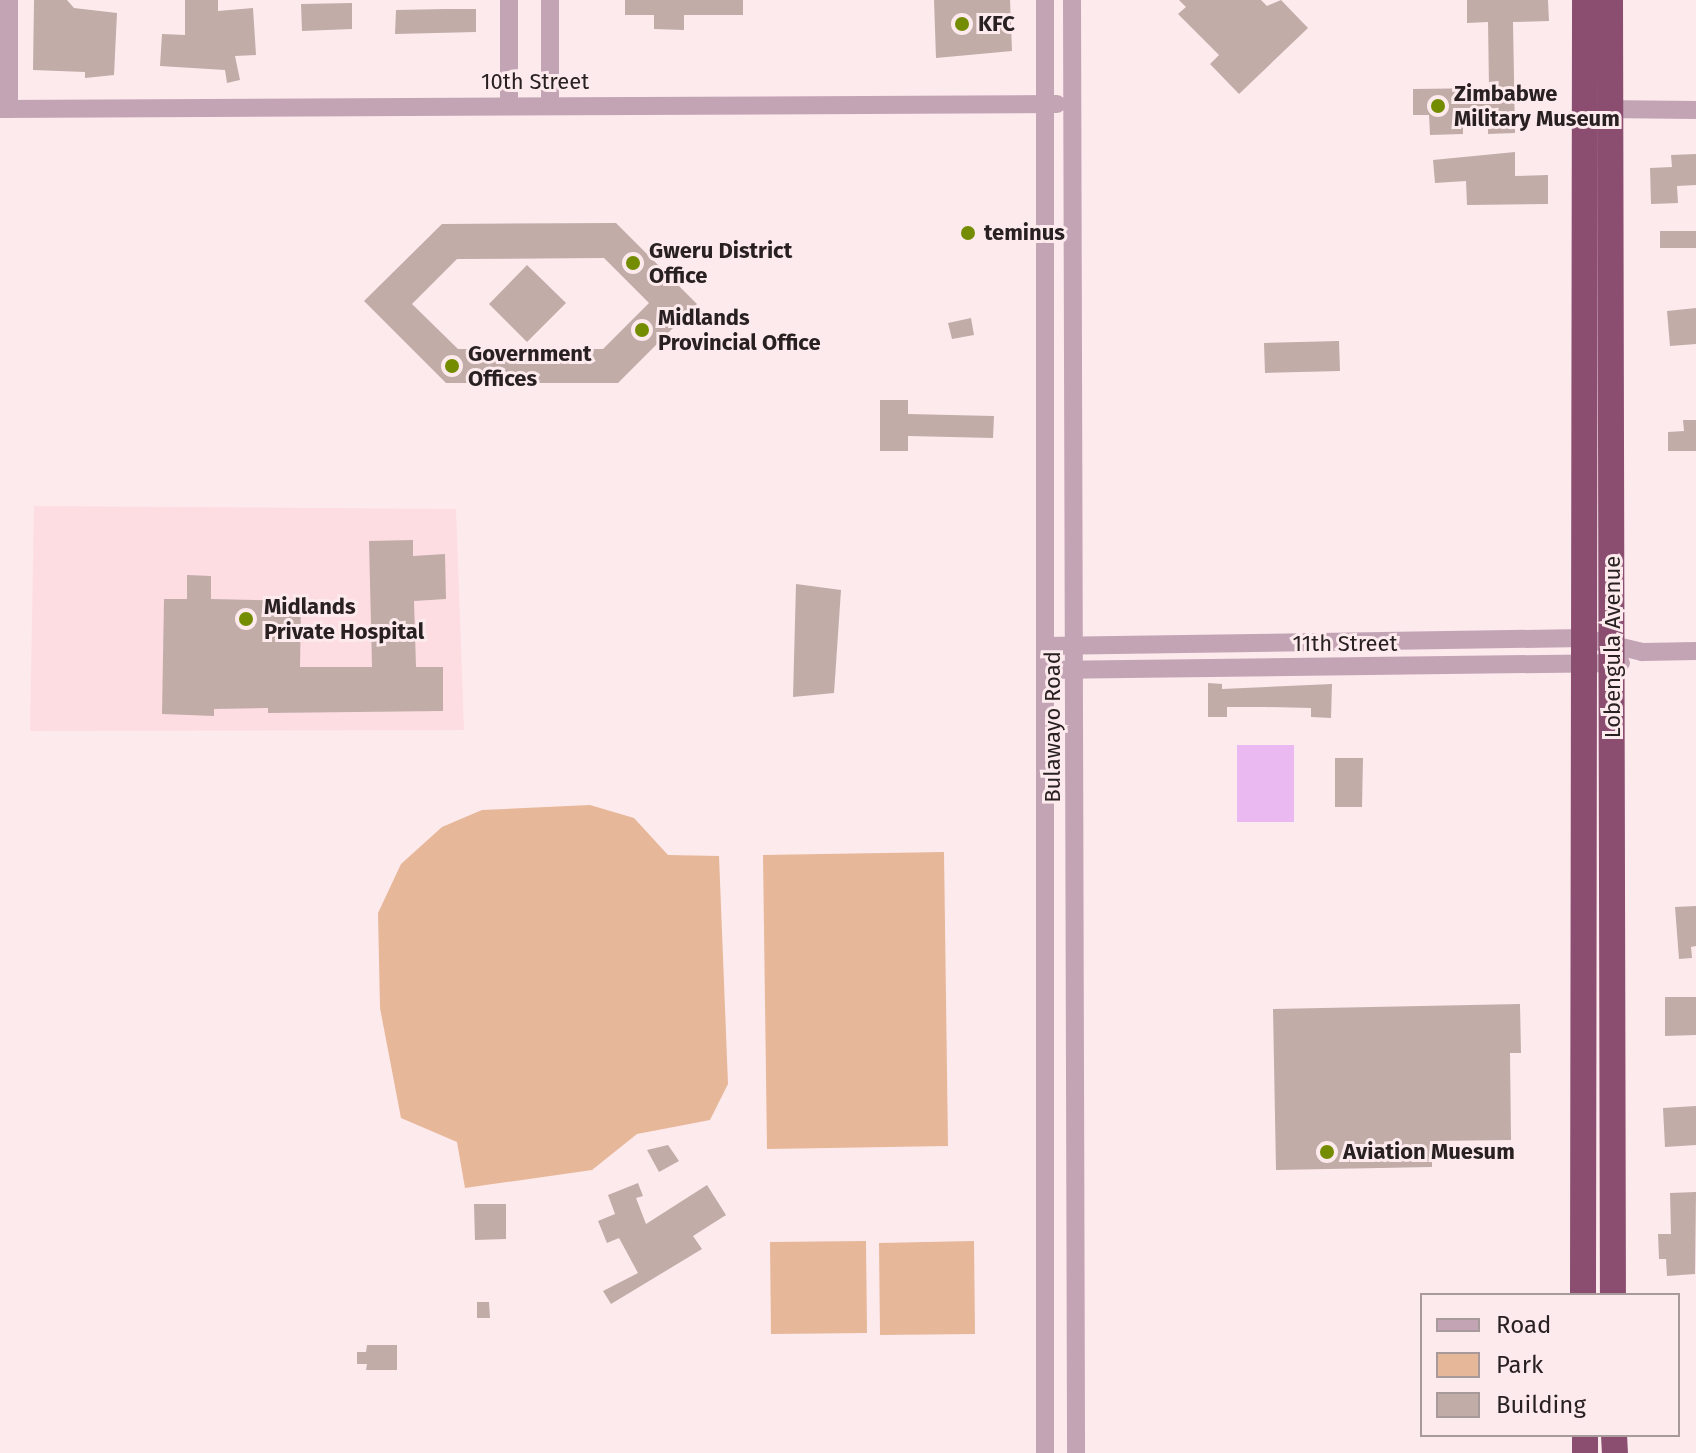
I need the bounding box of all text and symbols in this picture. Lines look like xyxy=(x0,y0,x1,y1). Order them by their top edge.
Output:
place label: KFC xyxy=(978,11,1015,37)
marker: KFC xyxy=(953,15,971,33)
street label: 10th Street xyxy=(481,69,589,95)
place label: Zimbabwe Military Museum xyxy=(1454,80,1620,132)
marker: Zimbabwe Military Museum xyxy=(1429,97,1447,115)
place label: teminus xyxy=(984,220,1065,246)
marker: teminus xyxy=(959,224,977,242)
place label: Gweru District Office xyxy=(649,237,792,288)
marker: Gweru District Office xyxy=(624,254,642,272)
place label: Midlands Provincial Office xyxy=(658,304,821,356)
marker: Midlands Provincial Office xyxy=(633,321,651,339)
place label: Government Offices xyxy=(468,340,592,392)
marker: Government Offices xyxy=(443,357,461,375)
street label: Lobengula Avenue xyxy=(1600,556,1626,738)
place label: Midlands Private Hospital xyxy=(264,593,424,644)
marker: Midlands Private Hospital xyxy=(235,608,257,630)
street label: 11th Street xyxy=(1292,631,1398,657)
street label: Bulawayo Road xyxy=(1040,651,1066,803)
place label: Aviation Muesum xyxy=(1343,1139,1515,1165)
marker: Aviation Muesum xyxy=(1318,1143,1336,1161)
legend xyxy=(1420,1293,1680,1437)
text: Road xyxy=(1496,1311,1551,1339)
text: Park xyxy=(1496,1351,1543,1379)
text: Building xyxy=(1496,1391,1586,1419)

